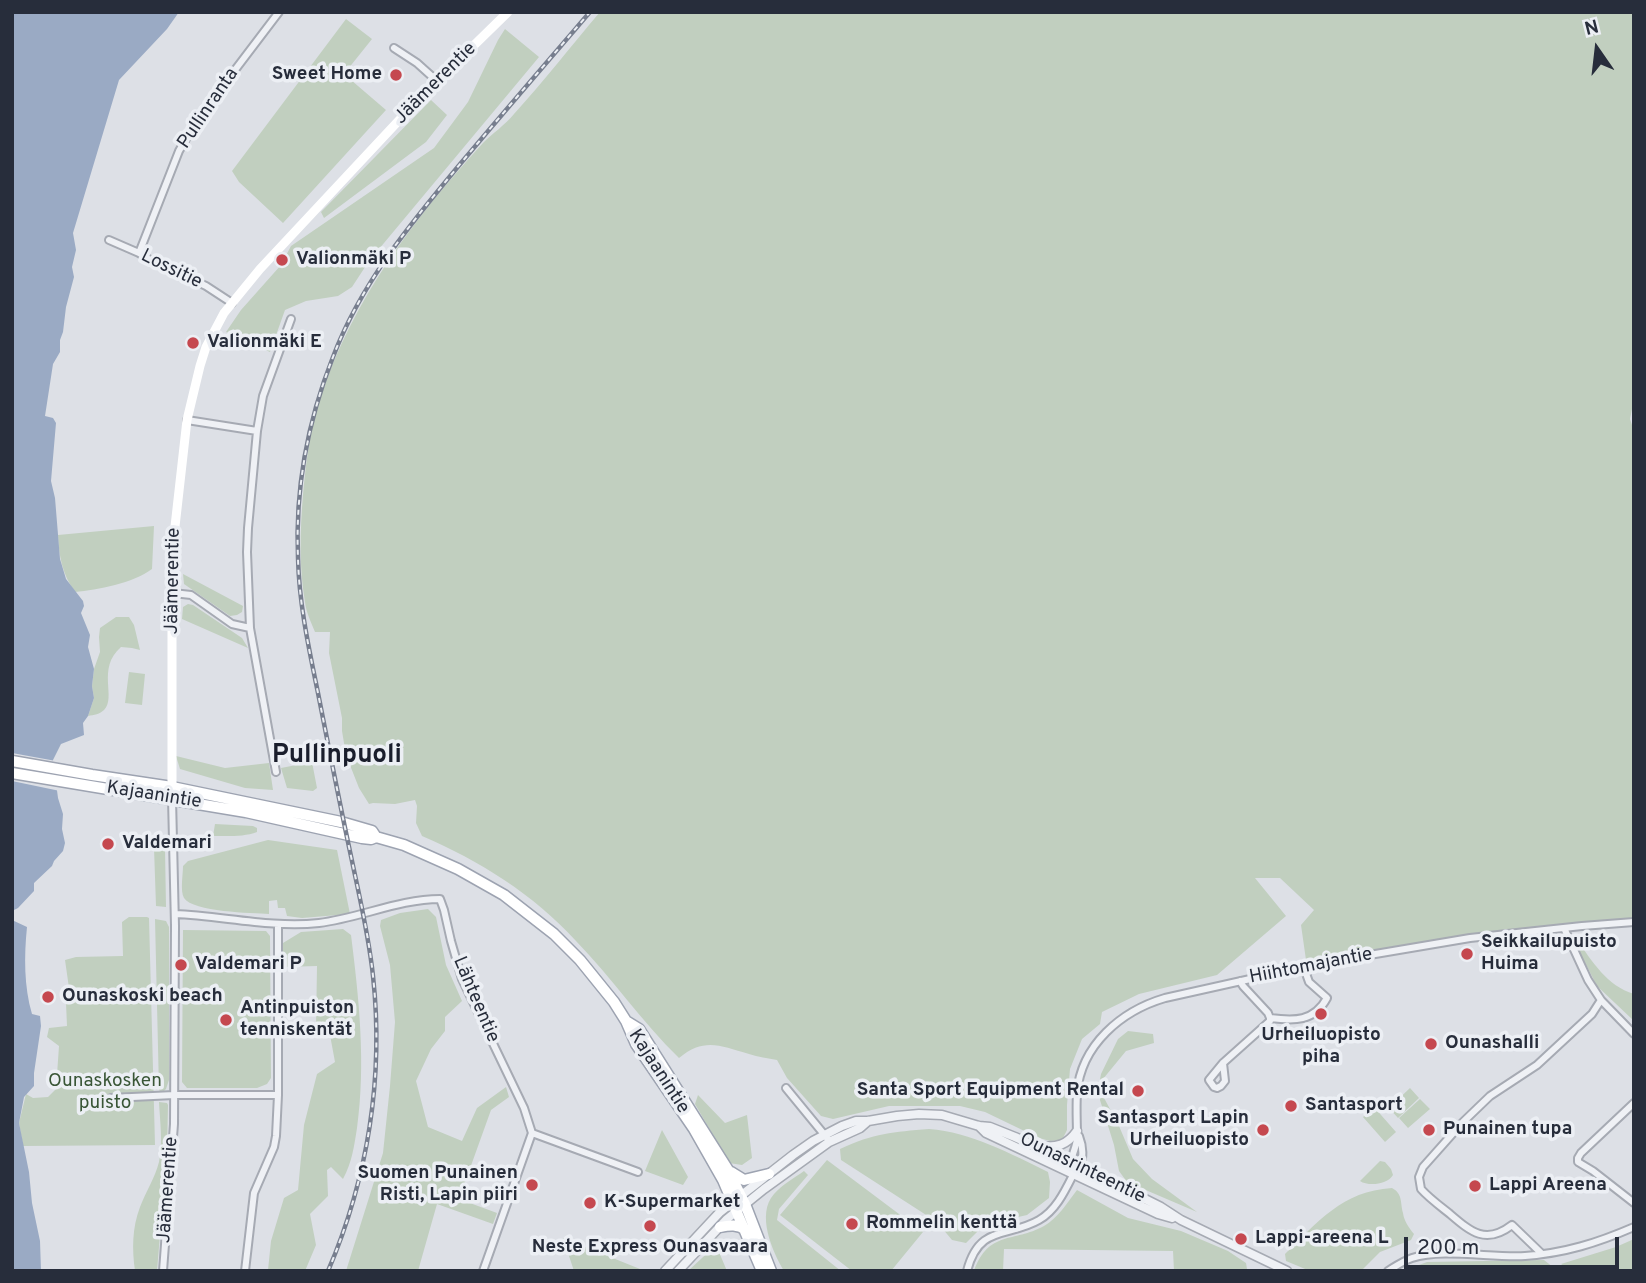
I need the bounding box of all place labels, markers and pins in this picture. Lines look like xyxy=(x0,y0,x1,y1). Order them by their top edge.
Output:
place label: Sweet Home xyxy=(272,64,382,86)
marker: Sweet Home xyxy=(388,67,404,83)
place label: Valionmäki P xyxy=(296,249,411,271)
marker: Valionmäki P xyxy=(274,252,290,268)
place label: Valionmäki E xyxy=(207,332,322,354)
marker: Valionmäki E xyxy=(185,335,201,351)
place label: Valdemari xyxy=(122,833,212,855)
marker: Valdemari xyxy=(100,836,116,852)
place label: Seikkailupuisto Huima xyxy=(1481,932,1617,976)
marker: Seikkailupuisto Huima xyxy=(1459,946,1475,962)
place label: Valdemari P xyxy=(195,954,302,976)
marker: Valdemari P xyxy=(173,957,189,973)
place label: Ounaskoski beach xyxy=(62,986,223,1008)
marker: Ounaskoski beach xyxy=(40,989,56,1005)
place label: Antinpuiston tenniskentät xyxy=(240,998,354,1042)
marker: Urheiluopisto piha xyxy=(1313,1006,1329,1022)
marker: Antinpuiston tenniskentät xyxy=(218,1012,234,1028)
place label: Urheiluopisto piha xyxy=(1261,1025,1381,1069)
place label: Ounashalli xyxy=(1445,1033,1539,1055)
marker: Ounashalli xyxy=(1423,1036,1439,1052)
place label: Santa Sport Equipment Rental xyxy=(857,1080,1124,1102)
marker: Santa Sport Equipment Rental xyxy=(1130,1083,1146,1099)
place label: Santasport xyxy=(1305,1095,1403,1117)
marker: Santasport xyxy=(1283,1098,1299,1114)
place label: Santasport Lapin Urheiluopisto xyxy=(1097,1108,1249,1152)
place label: Punainen tupa xyxy=(1443,1119,1572,1141)
marker: Santasport Lapin Urheiluopisto xyxy=(1255,1122,1271,1138)
marker: Punainen tupa xyxy=(1421,1122,1437,1138)
place label: Suomen Punainen Risti, Lapin piiri xyxy=(357,1163,518,1207)
place label: Lappi Areena xyxy=(1489,1175,1607,1197)
marker: Suomen Punainen Risti, Lapin piiri xyxy=(524,1177,540,1193)
marker: Lappi Areena xyxy=(1467,1178,1483,1194)
place label: K-Supermarket xyxy=(604,1192,740,1214)
marker: K-Supermarket xyxy=(582,1195,598,1211)
place label: Rommelin kenttä xyxy=(866,1213,1017,1235)
marker: Rommelin kenttä xyxy=(844,1216,860,1232)
marker: Neste Express Ounasvaara xyxy=(642,1218,658,1234)
place label: Lappi-areena L xyxy=(1255,1228,1389,1250)
marker: Lappi-areena L xyxy=(1233,1231,1249,1247)
place label: Neste Express Ounasvaara xyxy=(532,1237,768,1259)

